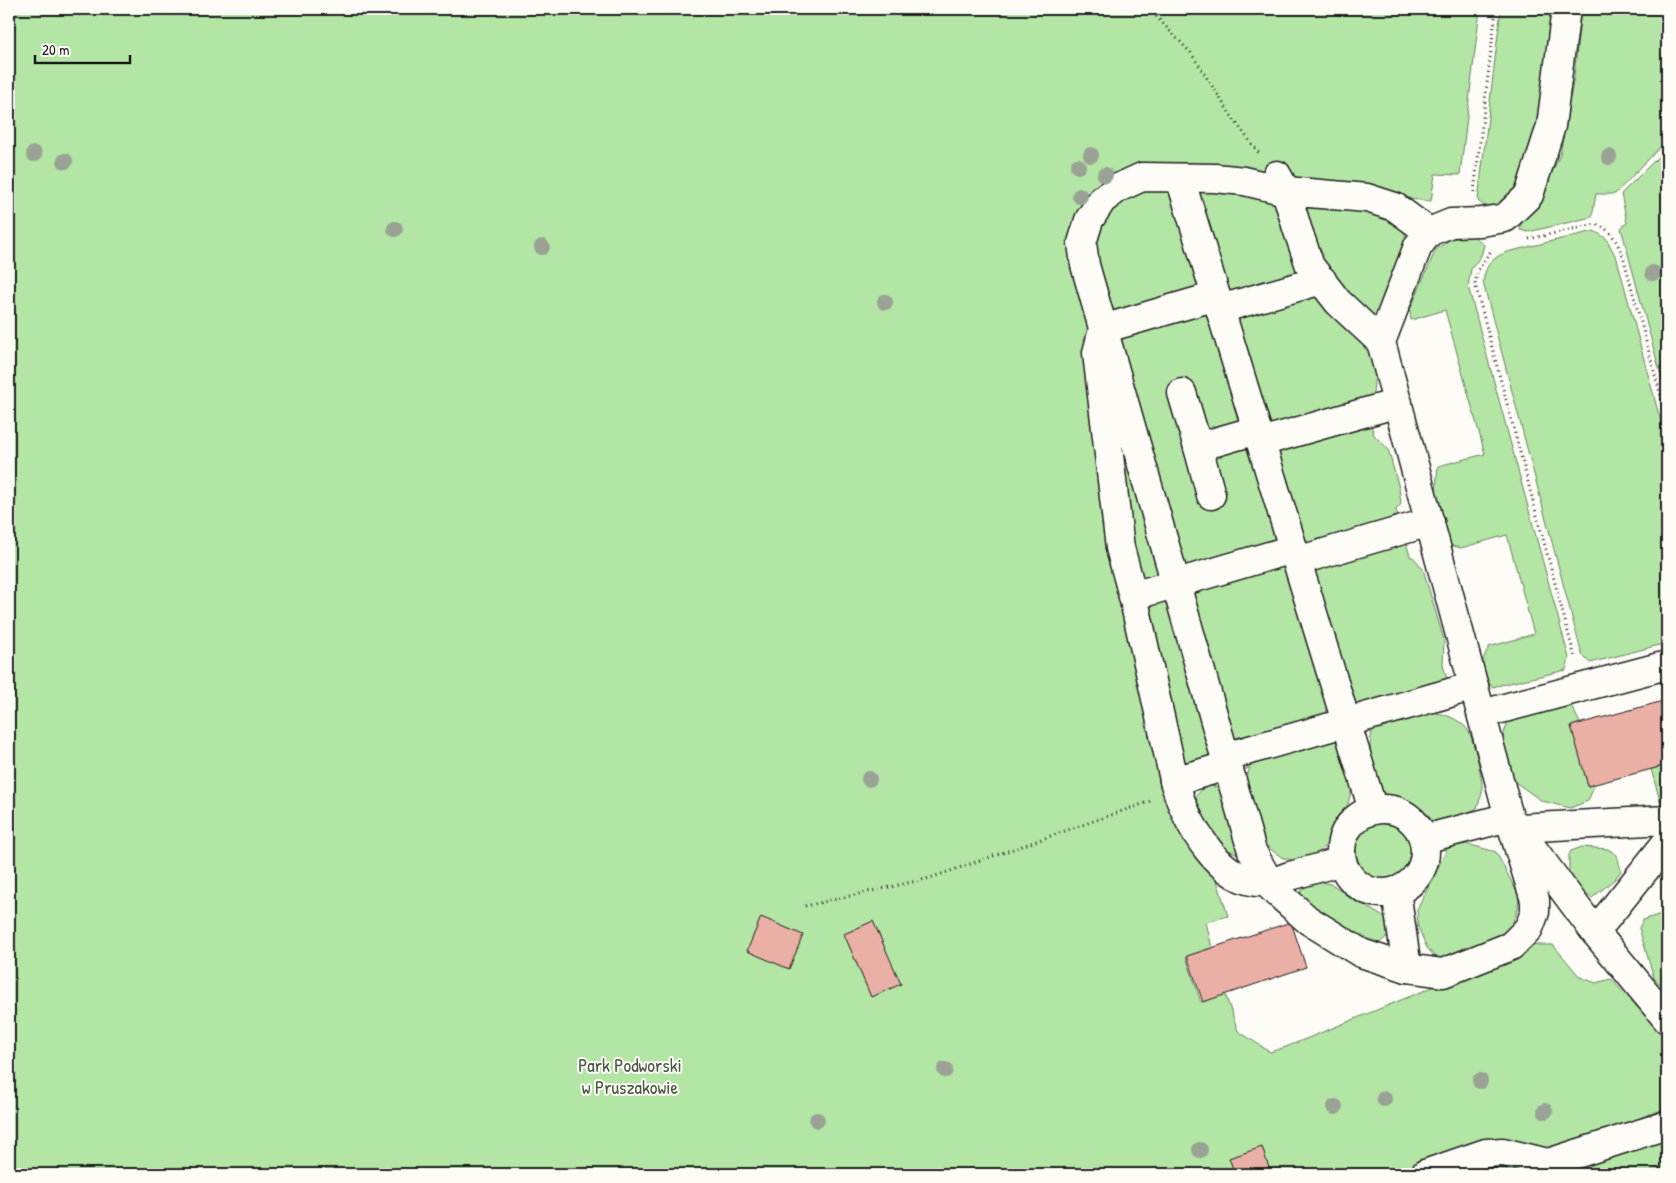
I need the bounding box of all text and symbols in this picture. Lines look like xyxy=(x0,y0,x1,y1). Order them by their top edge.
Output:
scale bar xyxy=(35,32,130,64)
text: 20 m xyxy=(42,39,69,60)
park label: Park Podworski w Pruszakowie xyxy=(578,1052,682,1100)

